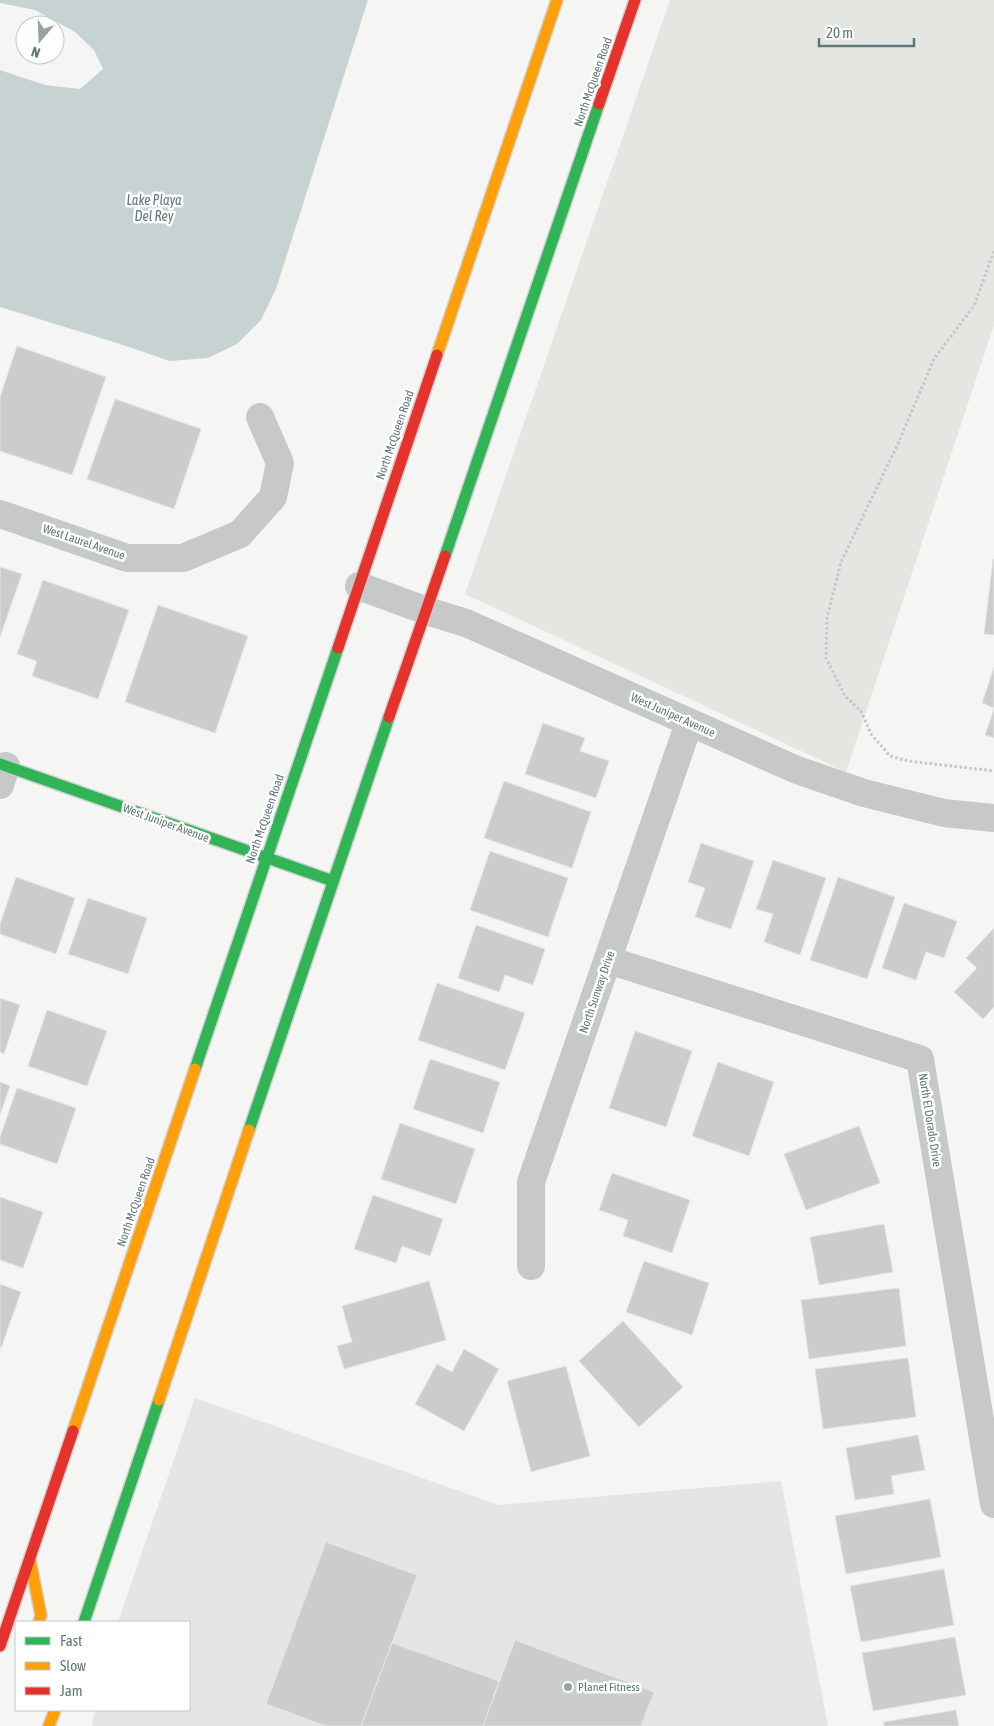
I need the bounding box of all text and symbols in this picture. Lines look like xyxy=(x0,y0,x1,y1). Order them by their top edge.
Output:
north arrow xyxy=(15,15,65,65)
scale bar xyxy=(819,15,914,47)
text: 20 m xyxy=(826,24,853,41)
street label: North McQueen Road xyxy=(571,35,615,129)
text: N xyxy=(29,43,42,61)
water label: Lake Playa Del Rey xyxy=(126,192,182,224)
street label: North McQueen Road xyxy=(373,388,417,482)
street label: West Laurel Avenue xyxy=(41,521,127,563)
street label: West Juniper Avenue xyxy=(629,690,717,740)
street label: North McQueen Road xyxy=(243,772,287,866)
street label: West Juniper Avenue xyxy=(121,801,211,845)
street label: North Sunway Drive xyxy=(576,949,618,1035)
street label: North El Dorado Drive xyxy=(916,1072,944,1168)
street label: North McQueen Road xyxy=(114,1155,158,1249)
legend xyxy=(15,1621,190,1711)
text: Fast xyxy=(60,1632,82,1649)
text: Slow xyxy=(60,1657,86,1674)
place label: Planet Fitness xyxy=(578,1680,640,1694)
marker: Planet Fitness xyxy=(562,1681,574,1693)
text: Jam xyxy=(60,1682,83,1699)

